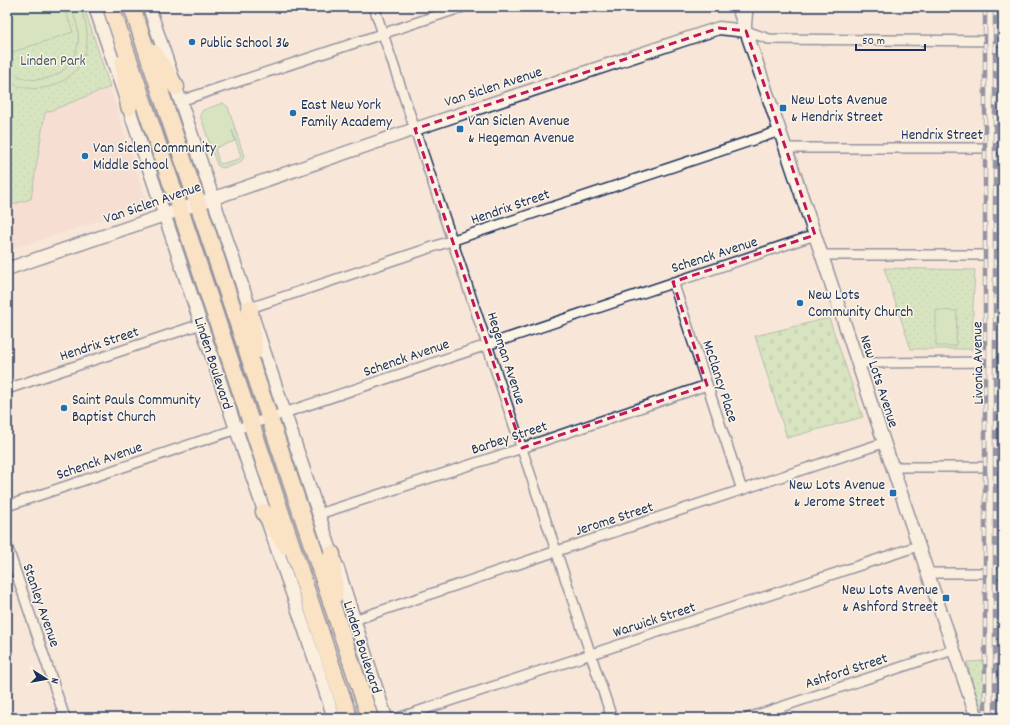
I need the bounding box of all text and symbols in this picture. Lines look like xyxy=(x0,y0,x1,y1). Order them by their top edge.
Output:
scale bar xyxy=(856,26,925,52)
place label: Public School 36 xyxy=(200,33,289,55)
text: 50 m xyxy=(862,33,885,50)
marker: Public School 36 xyxy=(187,37,197,47)
park label: Linden Park xyxy=(20,51,86,73)
street label: Van Siclen Avenue xyxy=(442,62,546,114)
place label: New Lots Avenue & Hendrix Street xyxy=(791,90,888,129)
place label: East New York Family Academy xyxy=(301,95,393,134)
marker: New Lots Avenue & Hendrix Street xyxy=(778,103,788,113)
marker: East New York Family Academy xyxy=(288,108,298,118)
place label: Van Siclen Avenue & Hegeman Avenue xyxy=(468,111,575,150)
marker: Van Siclen Avenue & Hegeman Avenue xyxy=(455,124,465,134)
street label: Hendrix Street xyxy=(901,125,983,147)
place label: Van Siclen Community Middle School xyxy=(93,138,217,177)
marker: Van Siclen Community Middle School xyxy=(80,151,90,161)
street label: Van Siclen Avenue xyxy=(101,177,205,231)
street label: Hendrix Street xyxy=(468,184,553,232)
street label: Schenck Avenue xyxy=(669,231,761,280)
place label: New Lots Community Church xyxy=(808,285,913,324)
marker: New Lots Community Church xyxy=(795,298,805,308)
street label: Hegeman Avenue xyxy=(480,309,531,408)
street label: Linden Boulevard xyxy=(187,315,237,413)
street label: Livonia Avenue xyxy=(967,321,991,405)
street label: Hendrix Street xyxy=(57,322,142,368)
street label: New Lots Avenue xyxy=(853,332,904,431)
street label: Schenck Avenue xyxy=(361,334,453,384)
street label: McClancy Place xyxy=(695,338,743,426)
place label: Saint Pauls Community Baptist Church xyxy=(72,390,201,429)
marker: Saint Pauls Community Baptist Church xyxy=(59,403,69,413)
street label: Barbey Street xyxy=(469,416,551,462)
street label: Schenck Avenue xyxy=(54,437,146,487)
place label: New Lots Avenue & Jerome Street xyxy=(789,475,885,514)
marker: New Lots Avenue & Jerome Street xyxy=(888,488,898,498)
street label: Jerome Street xyxy=(573,497,657,543)
street label: Stanley Avenue xyxy=(16,561,65,651)
place label: New Lots Avenue & Ashford Street xyxy=(842,580,938,619)
marker: New Lots Avenue & Ashford Street xyxy=(941,593,951,603)
street label: Warwick Street xyxy=(610,597,699,645)
street label: Linden Boulevard xyxy=(336,599,386,697)
street label: Ashford Street xyxy=(802,648,891,696)
north arrow xyxy=(26,659,66,699)
text: N xyxy=(45,676,62,685)

